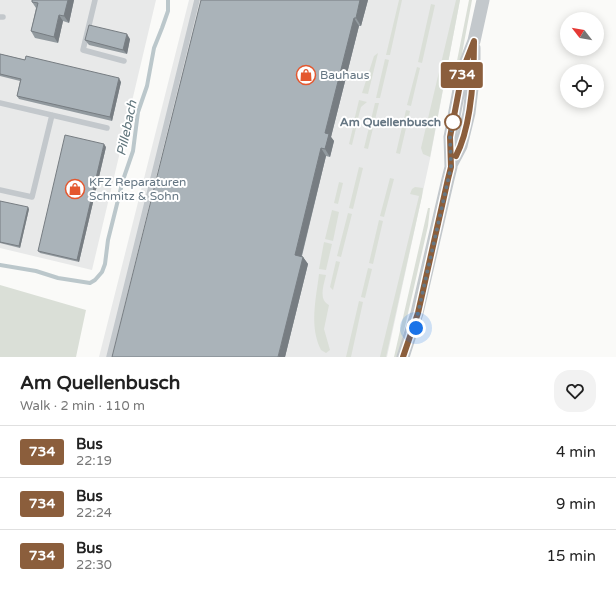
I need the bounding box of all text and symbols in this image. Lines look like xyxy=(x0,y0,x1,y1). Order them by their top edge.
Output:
north arrow xyxy=(560,12,604,56)
map controls xyxy=(560,12,604,108)
line badge: 734 xyxy=(439,62,485,88)
shop icon: Bauhaus xyxy=(295,64,317,86)
button: locate xyxy=(560,64,604,108)
text: 734 xyxy=(449,66,475,83)
place label: Bauhaus xyxy=(320,68,370,82)
water label: Pillebach xyxy=(113,98,141,157)
marker: Am Quellenbusch xyxy=(444,113,462,131)
place label: Am Quellenbusch xyxy=(340,115,441,129)
place label: KFZ Reparaturen Schmitz & Sohn xyxy=(89,175,186,203)
shop icon: KFZ Reparaturen Schmitz & Sohn xyxy=(64,178,86,200)
your location xyxy=(406,318,426,338)
button: heart xyxy=(554,370,596,412)
text: Am Quellenbusch xyxy=(20,372,180,394)
text: Walk · 2 min · 110 m xyxy=(20,398,145,414)
text: Bus xyxy=(76,435,103,453)
text: 734 xyxy=(29,443,55,460)
text: 4 min xyxy=(556,443,596,461)
text: 22:19 xyxy=(76,453,112,469)
text: Bus xyxy=(76,487,103,505)
text: 734 xyxy=(29,495,55,512)
text: 9 min xyxy=(556,495,596,513)
text: 22:24 xyxy=(76,505,112,521)
text: Bus xyxy=(76,539,103,557)
text: 734 xyxy=(29,547,55,564)
text: 15 min xyxy=(547,547,596,565)
text: 22:30 xyxy=(76,557,112,573)

